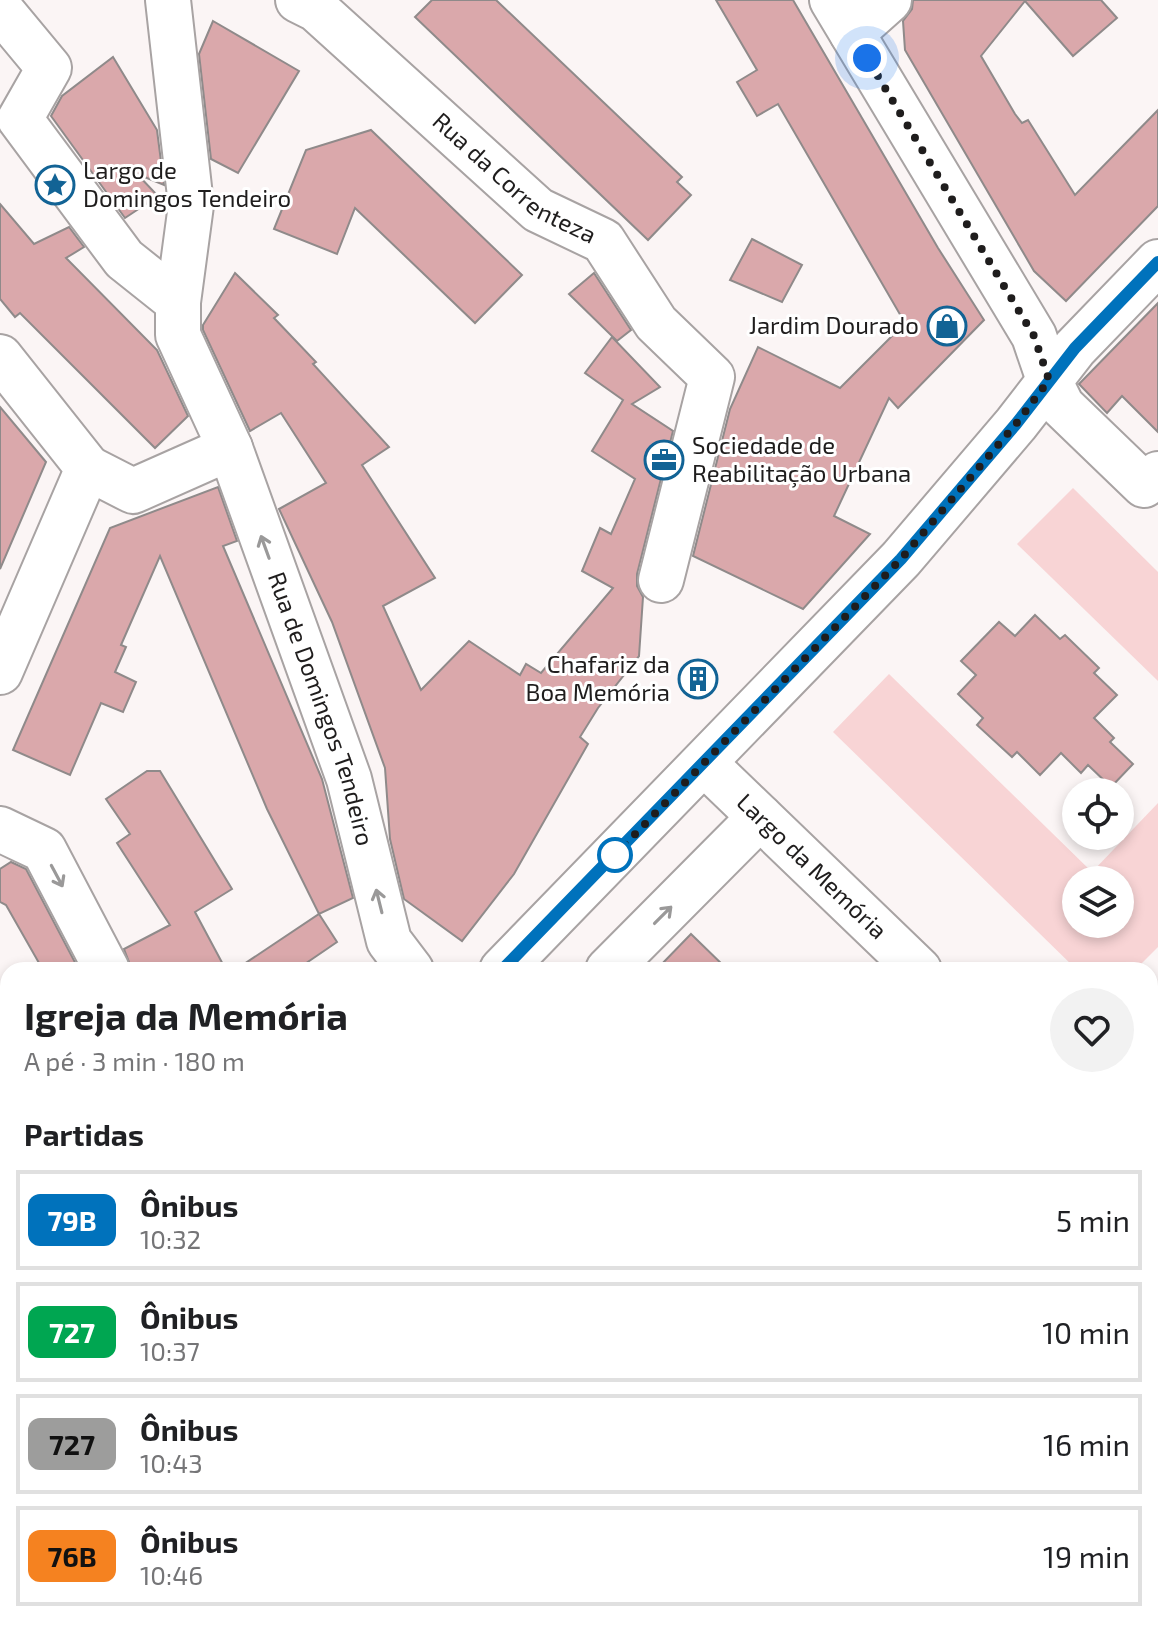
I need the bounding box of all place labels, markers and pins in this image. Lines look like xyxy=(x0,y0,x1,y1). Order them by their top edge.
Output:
place label: Largo de Domingos Tendeiro xyxy=(83,155,291,212)
place icon: Largo de Domingos Tendeiro xyxy=(34,164,76,206)
shop icon: Jardim Dourado xyxy=(926,305,968,347)
place label: Jardim Dourado xyxy=(749,310,919,339)
place label: Sociedade de Reabilitação Urbana xyxy=(692,430,911,488)
office icon: Sociedade de Reabilitação Urbana xyxy=(643,439,685,481)
place label: Chafariz da Boa Memória xyxy=(526,649,670,706)
building icon: Chafariz da Boa Memória xyxy=(677,658,719,700)
unlabelled marker xyxy=(598,838,632,872)

